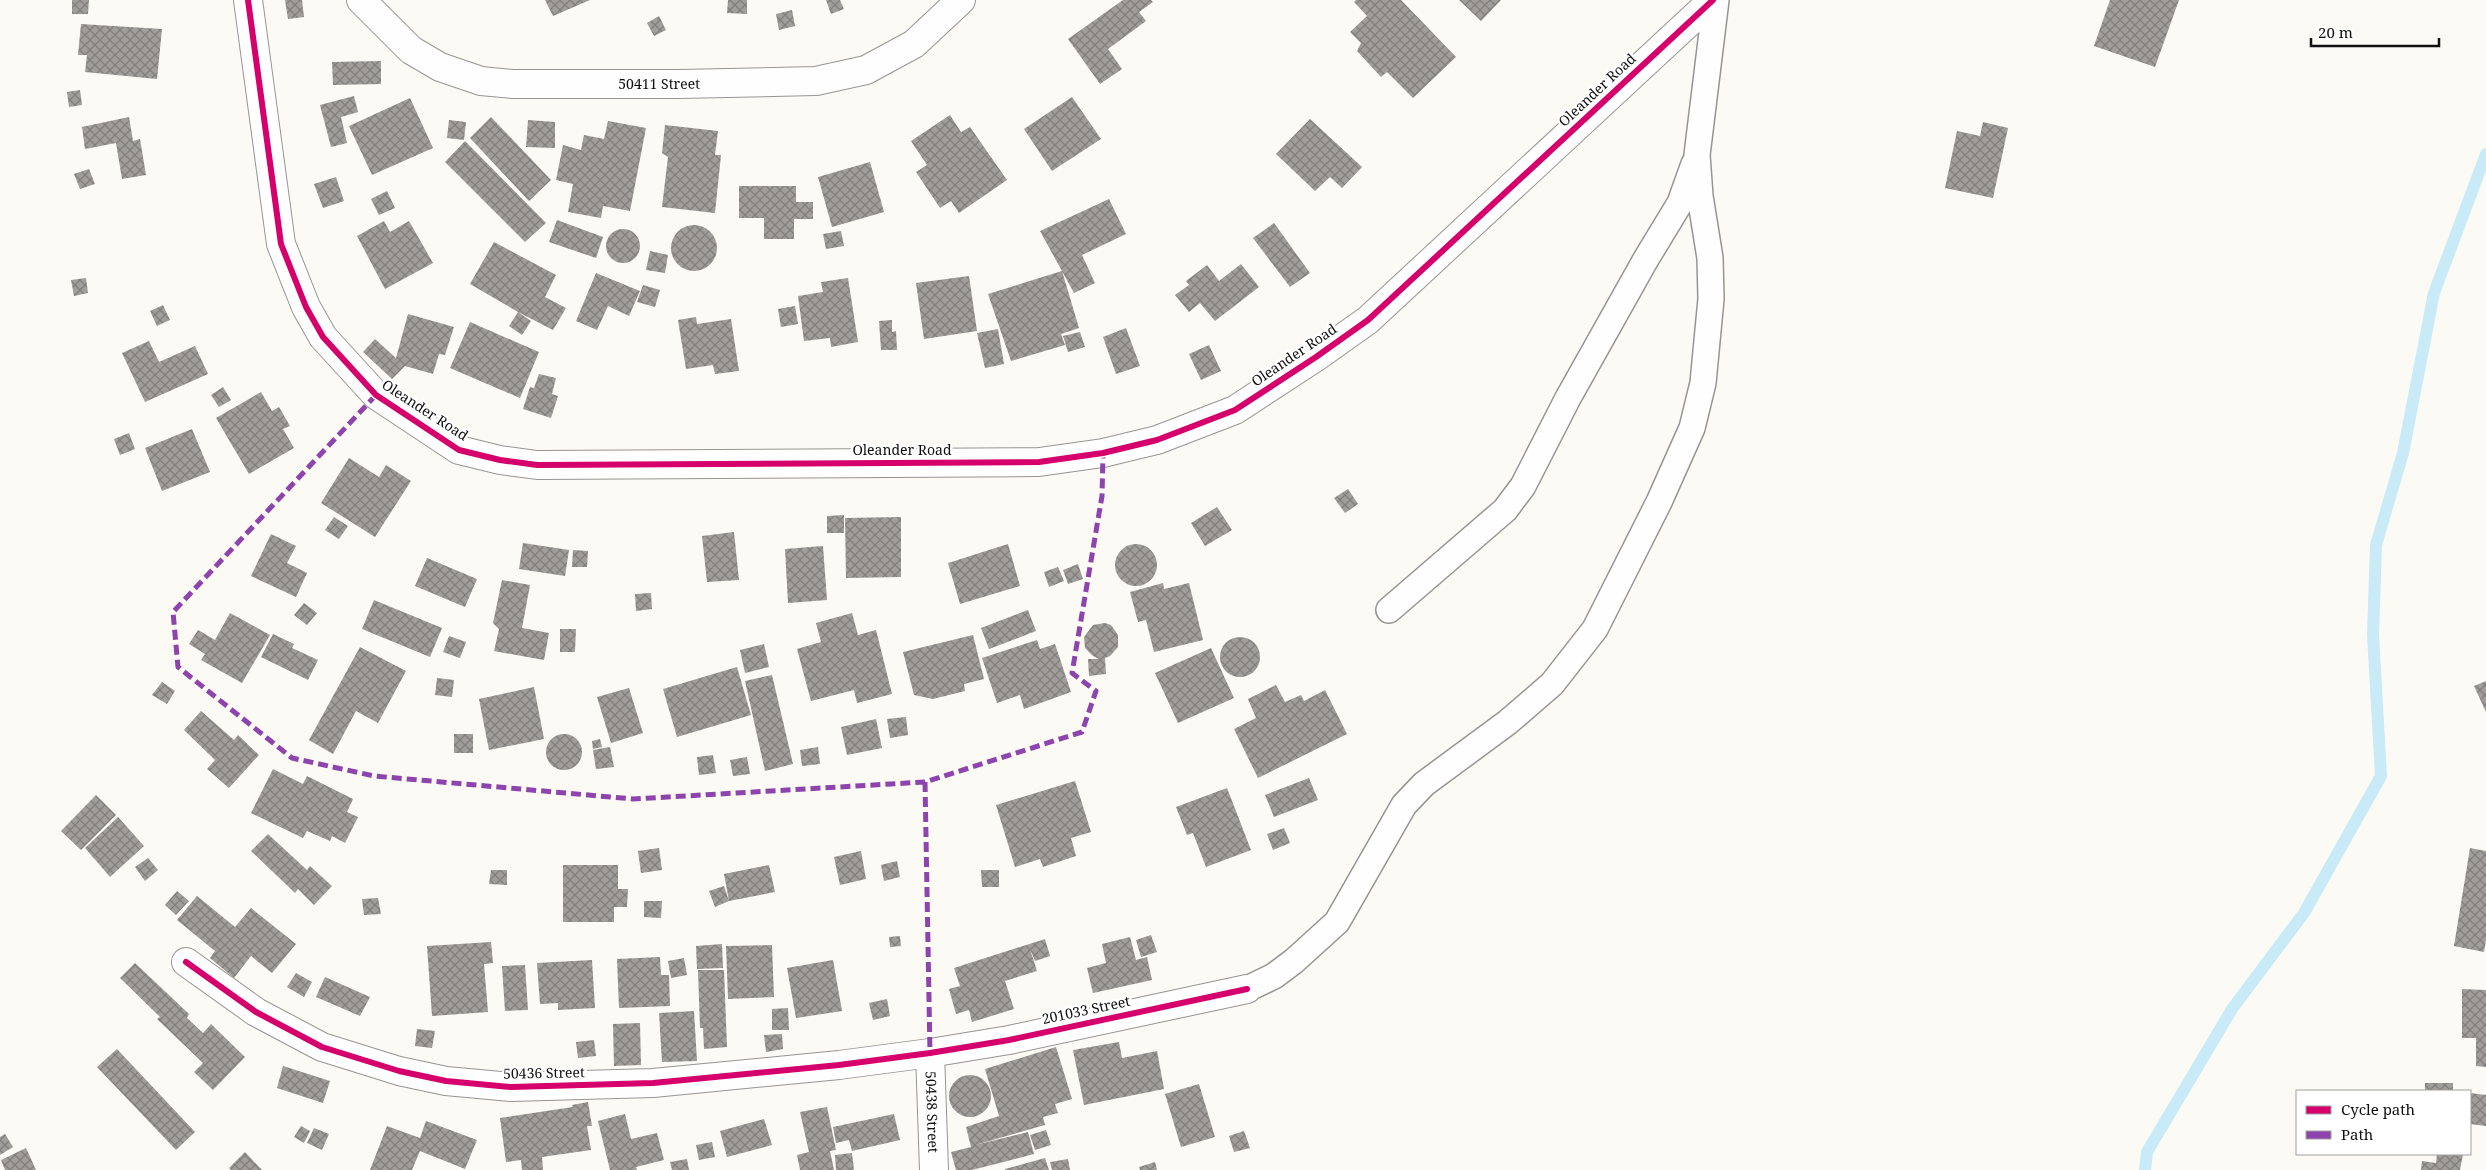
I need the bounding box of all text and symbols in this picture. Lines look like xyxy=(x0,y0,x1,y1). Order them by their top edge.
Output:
scale bar xyxy=(2311,15,2438,47)
text: 20 m xyxy=(2318,22,2353,42)
street label: Oleander Road xyxy=(1554,49,1640,130)
street label: 50411 Street xyxy=(618,74,700,93)
street label: Oleander Road xyxy=(1247,319,1340,390)
street label: Oleander Road xyxy=(378,375,472,445)
street label: Oleander Road xyxy=(852,440,952,459)
street label: 201033 Street xyxy=(1040,991,1132,1028)
street label: 50436 Street xyxy=(503,1062,585,1083)
street label: 50438 Street xyxy=(922,1071,943,1153)
legend xyxy=(2296,1090,2471,1155)
text: Cycle path xyxy=(2341,1099,2416,1119)
text: Path xyxy=(2341,1124,2374,1144)

